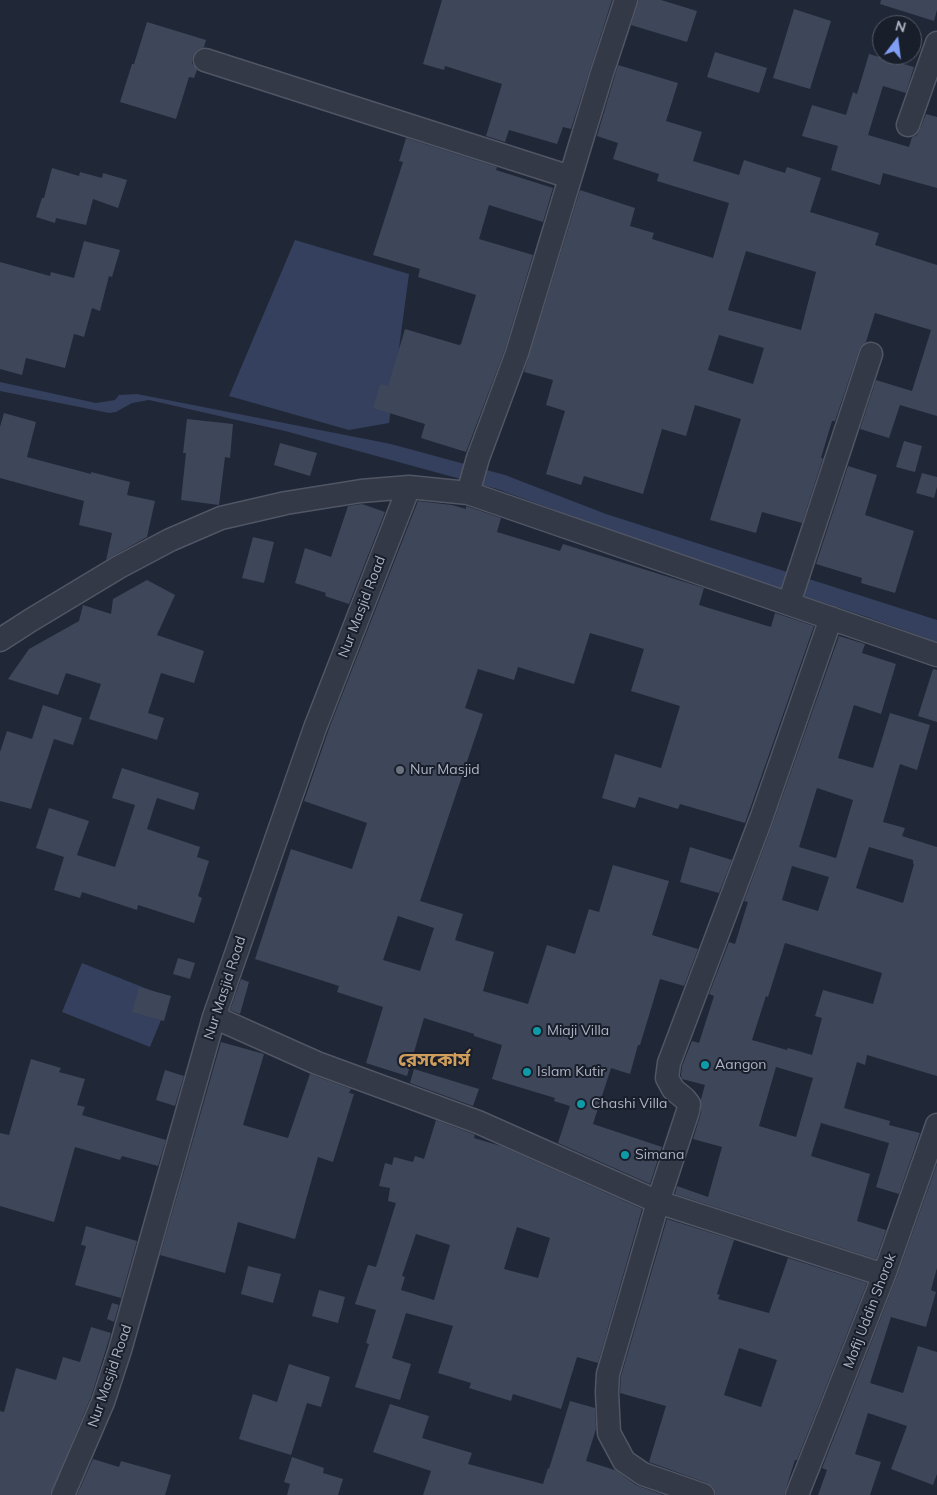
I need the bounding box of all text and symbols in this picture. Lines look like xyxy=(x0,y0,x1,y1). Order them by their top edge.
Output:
north arrow xyxy=(872,15,922,65)
text: N xyxy=(893,16,908,37)
street label: Nur Masjid Road xyxy=(335,554,389,660)
place label: Nur Masjid xyxy=(410,762,480,778)
marker: Nur Masjid xyxy=(394,764,406,776)
street label: Nur Masjid Road xyxy=(200,934,250,1042)
place label: Miaji Villa xyxy=(547,1023,609,1039)
marker: Miaji Villa xyxy=(531,1025,543,1037)
district label: রেসকোর্স xyxy=(398,1049,470,1071)
place label: Aangon xyxy=(715,1057,767,1073)
marker: Aangon xyxy=(699,1059,711,1071)
place label: Islam Kutir xyxy=(537,1064,605,1080)
marker: Islam Kutir xyxy=(521,1066,533,1078)
place label: Chashi Villa xyxy=(591,1096,667,1112)
marker: Chashi Villa xyxy=(575,1098,587,1110)
place label: Simana xyxy=(635,1147,684,1163)
marker: Simana xyxy=(619,1149,631,1161)
street label: Mofij Uddin Shorok xyxy=(840,1251,900,1371)
street label: Nur Masjid Road xyxy=(85,1322,135,1430)

